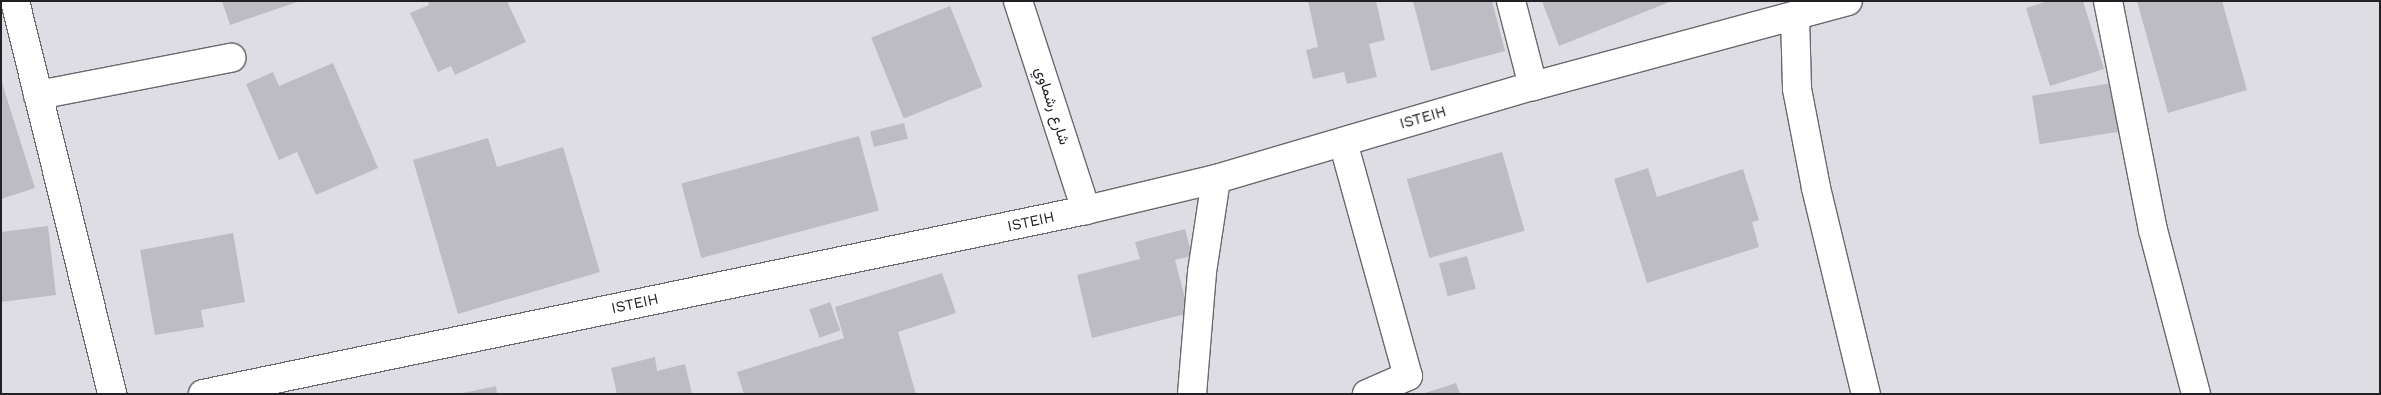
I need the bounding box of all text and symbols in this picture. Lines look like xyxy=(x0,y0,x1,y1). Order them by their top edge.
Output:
street label: شارع رشماوي xyxy=(1031,65,1073,147)
street label: ISTEIH xyxy=(1398,103,1448,133)
street label: ISTEIH xyxy=(1006,208,1056,236)
street label: ISTEIH xyxy=(610,290,660,318)

